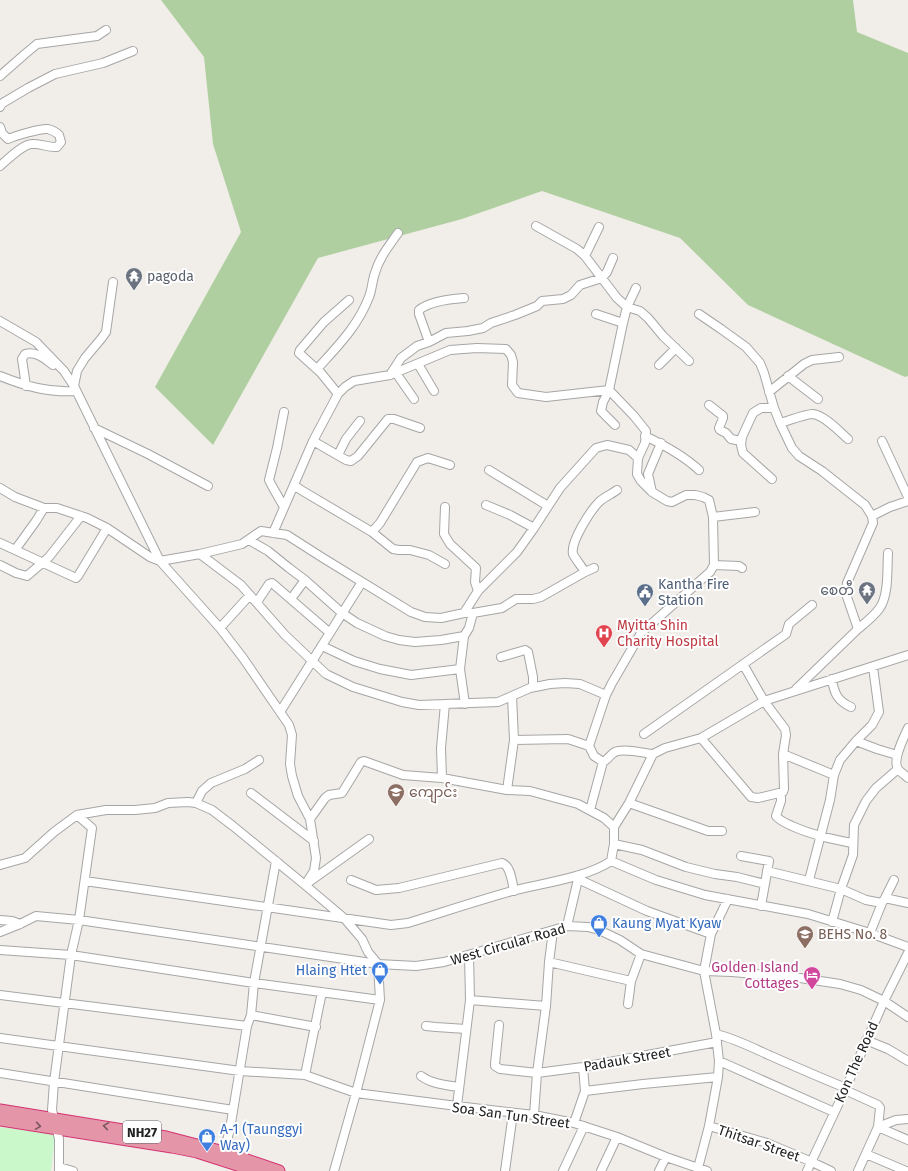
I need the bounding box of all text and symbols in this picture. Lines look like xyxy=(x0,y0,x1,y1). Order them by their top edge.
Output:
temple icon: pagoda xyxy=(124,266,144,291)
place label: pagoda xyxy=(147,268,194,285)
place label: Kantha Fire Station xyxy=(658,576,730,609)
place label: စေတီ xyxy=(820,580,854,599)
temple icon: စေတီ xyxy=(857,580,877,605)
public building icon: Kantha Fire Station xyxy=(635,582,655,607)
place label: Myitta Shin Charity Hospital xyxy=(617,617,719,650)
hospital icon: Myitta Shin Charity Hospital xyxy=(594,623,614,648)
school or university icon: ကျောင်း xyxy=(386,782,406,807)
place label: ကျောင်း xyxy=(409,782,457,804)
shop icon: Kaung Myat Kyaw xyxy=(589,913,609,938)
place label: Kaung Myat Kyaw xyxy=(612,915,721,932)
street label: West Circular Road xyxy=(449,920,568,969)
school or university icon: BEHS No. 8 xyxy=(795,924,815,949)
place label: BEHS No. 8 xyxy=(818,926,888,943)
place label: Golden Island Cottages xyxy=(711,959,799,992)
shop icon: Hlaing Htet xyxy=(370,960,390,985)
place label: Hlaing Htet xyxy=(296,962,368,979)
hotel icon: Golden Island Cottages xyxy=(802,965,822,990)
street label: Kon The Road xyxy=(831,1019,882,1105)
street label: Padauk Street xyxy=(582,1043,673,1076)
street label: Soa San Tun Street xyxy=(451,1099,572,1132)
one-way arrow xyxy=(35,1121,42,1130)
road number: NH27 xyxy=(123,1121,161,1143)
place label: A-1 (Taunggyi Way) xyxy=(220,1121,303,1154)
street label: Thitsar Street xyxy=(716,1122,803,1166)
one-way arrow xyxy=(103,1123,109,1131)
shop icon: A-1 (Taunggyi Way) xyxy=(197,1127,217,1152)

